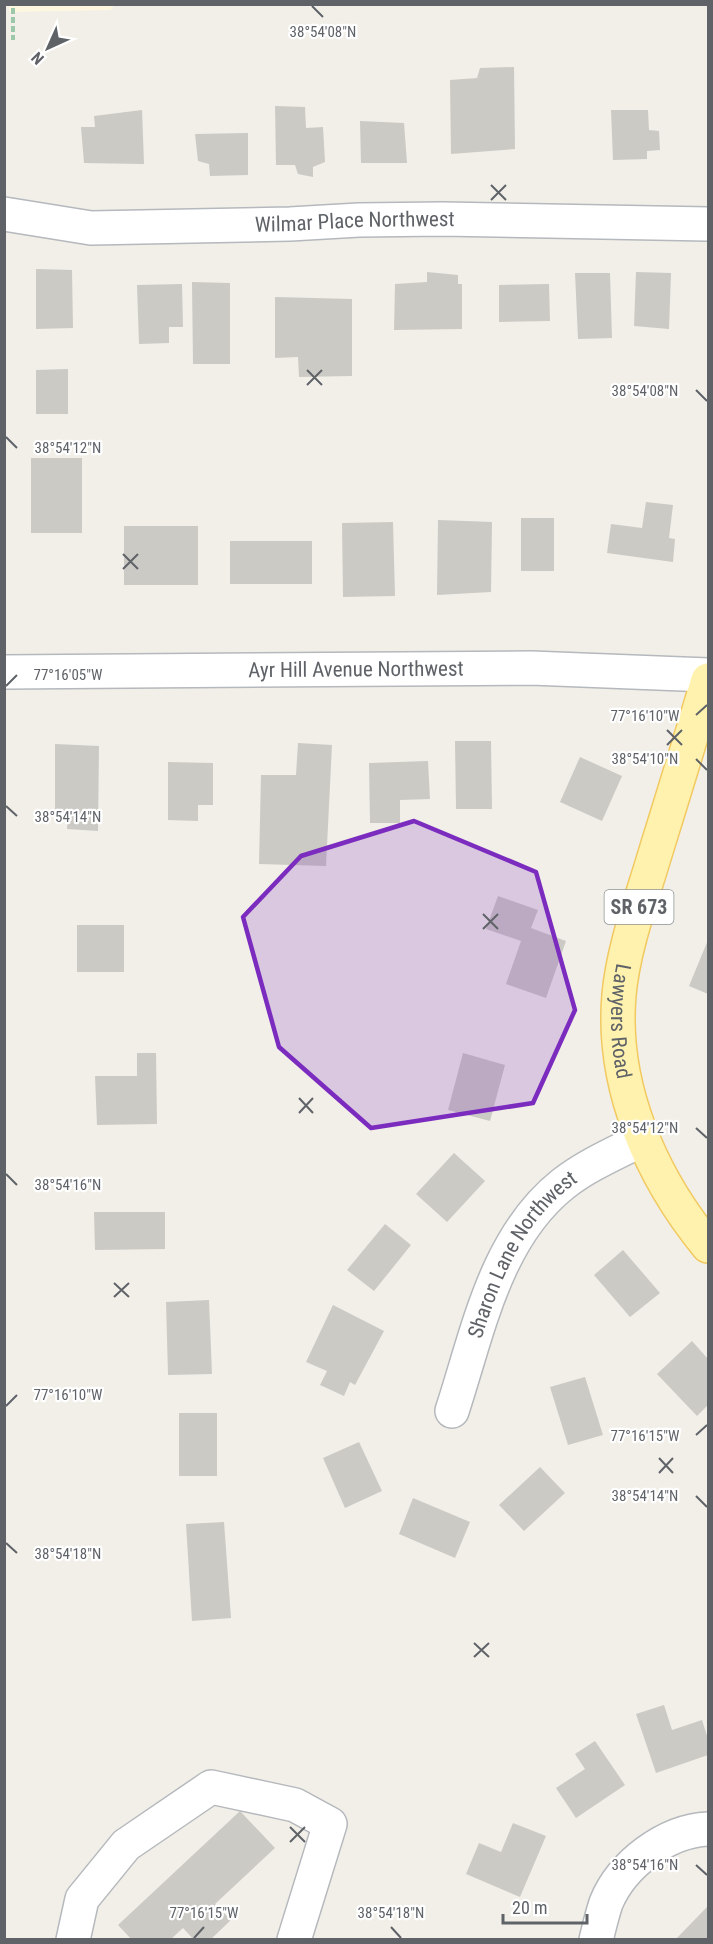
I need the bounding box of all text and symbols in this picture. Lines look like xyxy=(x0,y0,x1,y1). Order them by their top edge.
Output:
north arrow xyxy=(18,18,78,78)
text: 38°54'08"N xyxy=(290,23,356,41)
text: N xyxy=(28,48,48,68)
street label: Wilmar Place Northwest xyxy=(255,207,455,237)
text: 38°54'08"N xyxy=(612,382,678,400)
text: 38°54'12"N xyxy=(35,439,101,457)
street label: Ayr Hill Avenue Northwest xyxy=(248,657,464,682)
text: 77°16'05"W xyxy=(34,666,103,684)
text: 77°16'10"W xyxy=(611,707,680,725)
text: 38°54'10"N xyxy=(612,750,678,768)
text: 38°54'14"N xyxy=(35,808,101,826)
road number: SR 673 xyxy=(604,890,674,924)
street label: Lawyers Road xyxy=(606,962,636,1081)
text: 38°54'12"N xyxy=(612,1119,678,1137)
street label: Sharon Lane Northwest xyxy=(463,1166,581,1341)
text: 38°54'16"N xyxy=(35,1176,101,1194)
text: 77°16'10"W xyxy=(34,1386,103,1404)
text: 77°16'15"W xyxy=(611,1427,680,1445)
text: 38°54'14"N xyxy=(612,1487,678,1505)
text: 38°54'18"N xyxy=(35,1545,101,1563)
text: 38°54'16"N xyxy=(612,1856,678,1874)
scale bar xyxy=(503,1887,587,1925)
text: 20 m xyxy=(512,1897,547,1918)
text: 77°16'15"W xyxy=(170,1904,239,1922)
text: 38°54'18"N xyxy=(358,1904,424,1922)

